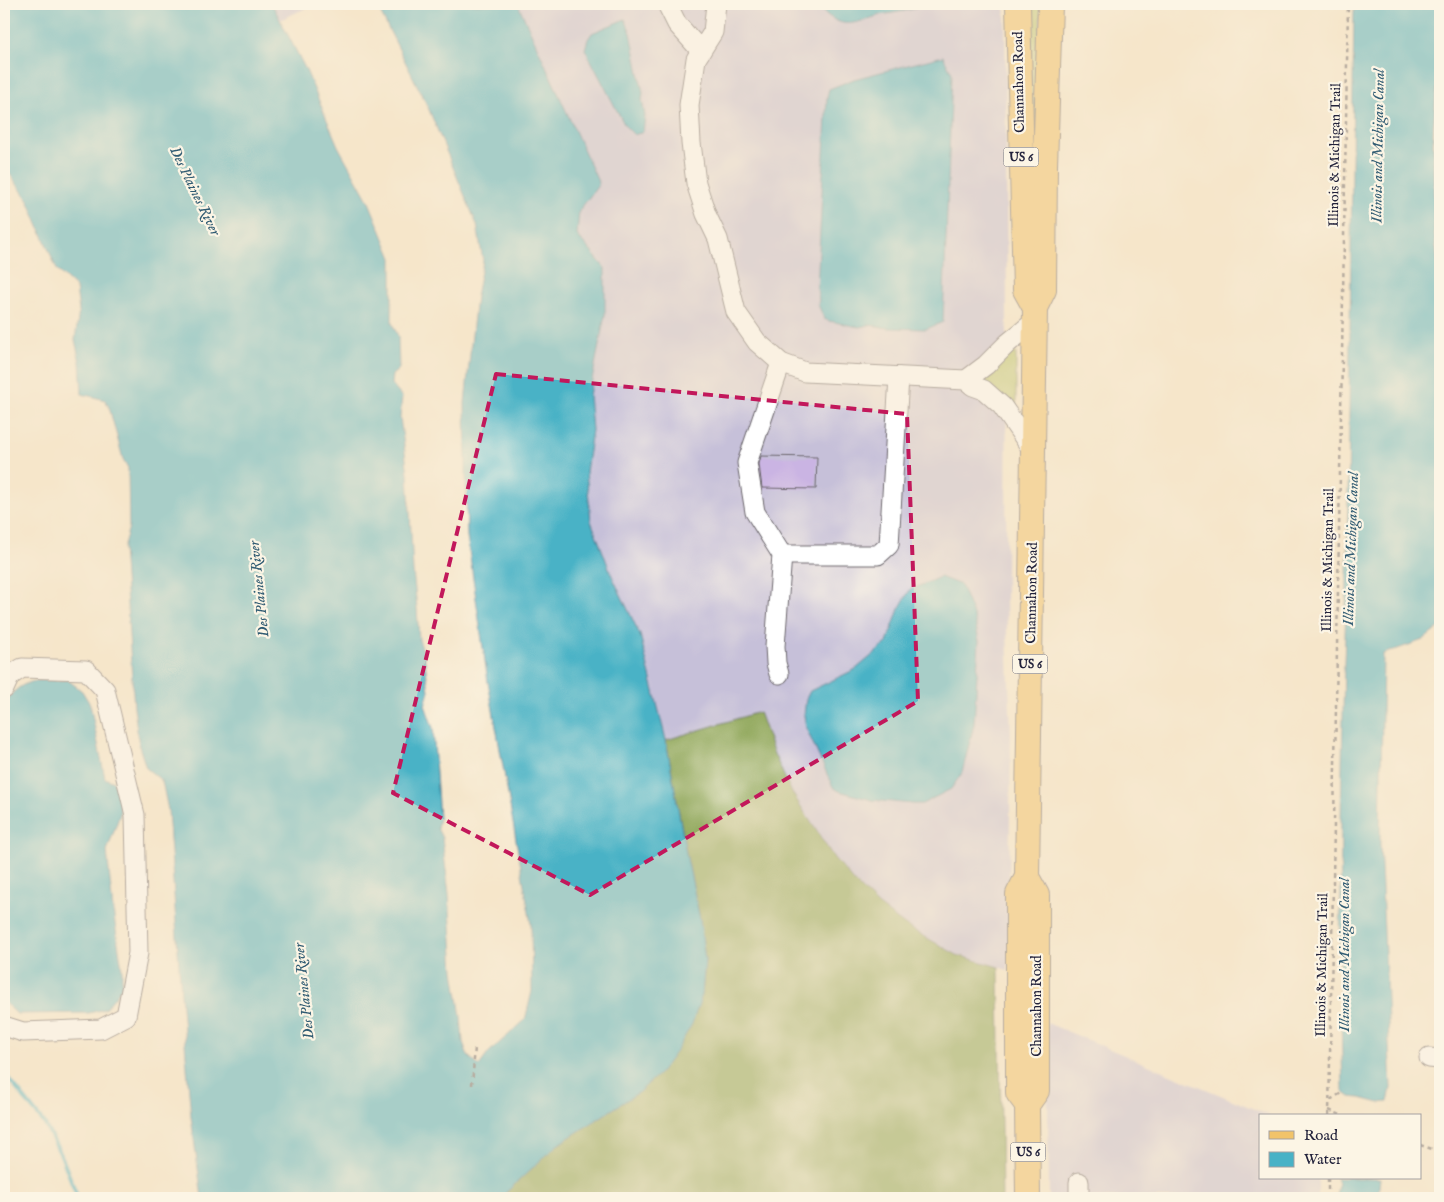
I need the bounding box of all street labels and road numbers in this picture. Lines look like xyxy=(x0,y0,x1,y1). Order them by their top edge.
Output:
street label: Channahon Road xyxy=(1009,31,1029,133)
street label: Illinois & Michigan Trail xyxy=(1325,83,1345,227)
road number: US 6 xyxy=(1004,148,1038,166)
street label: Illinois & Michigan Trail xyxy=(1318,488,1338,632)
street label: Channahon Road xyxy=(1022,542,1042,644)
road number: US 6 xyxy=(1012,654,1048,674)
street label: Illinois & Michigan Trail xyxy=(1312,893,1332,1037)
street label: Channahon Road xyxy=(1028,955,1046,1057)
road number: US 6 xyxy=(1010,1142,1046,1162)

